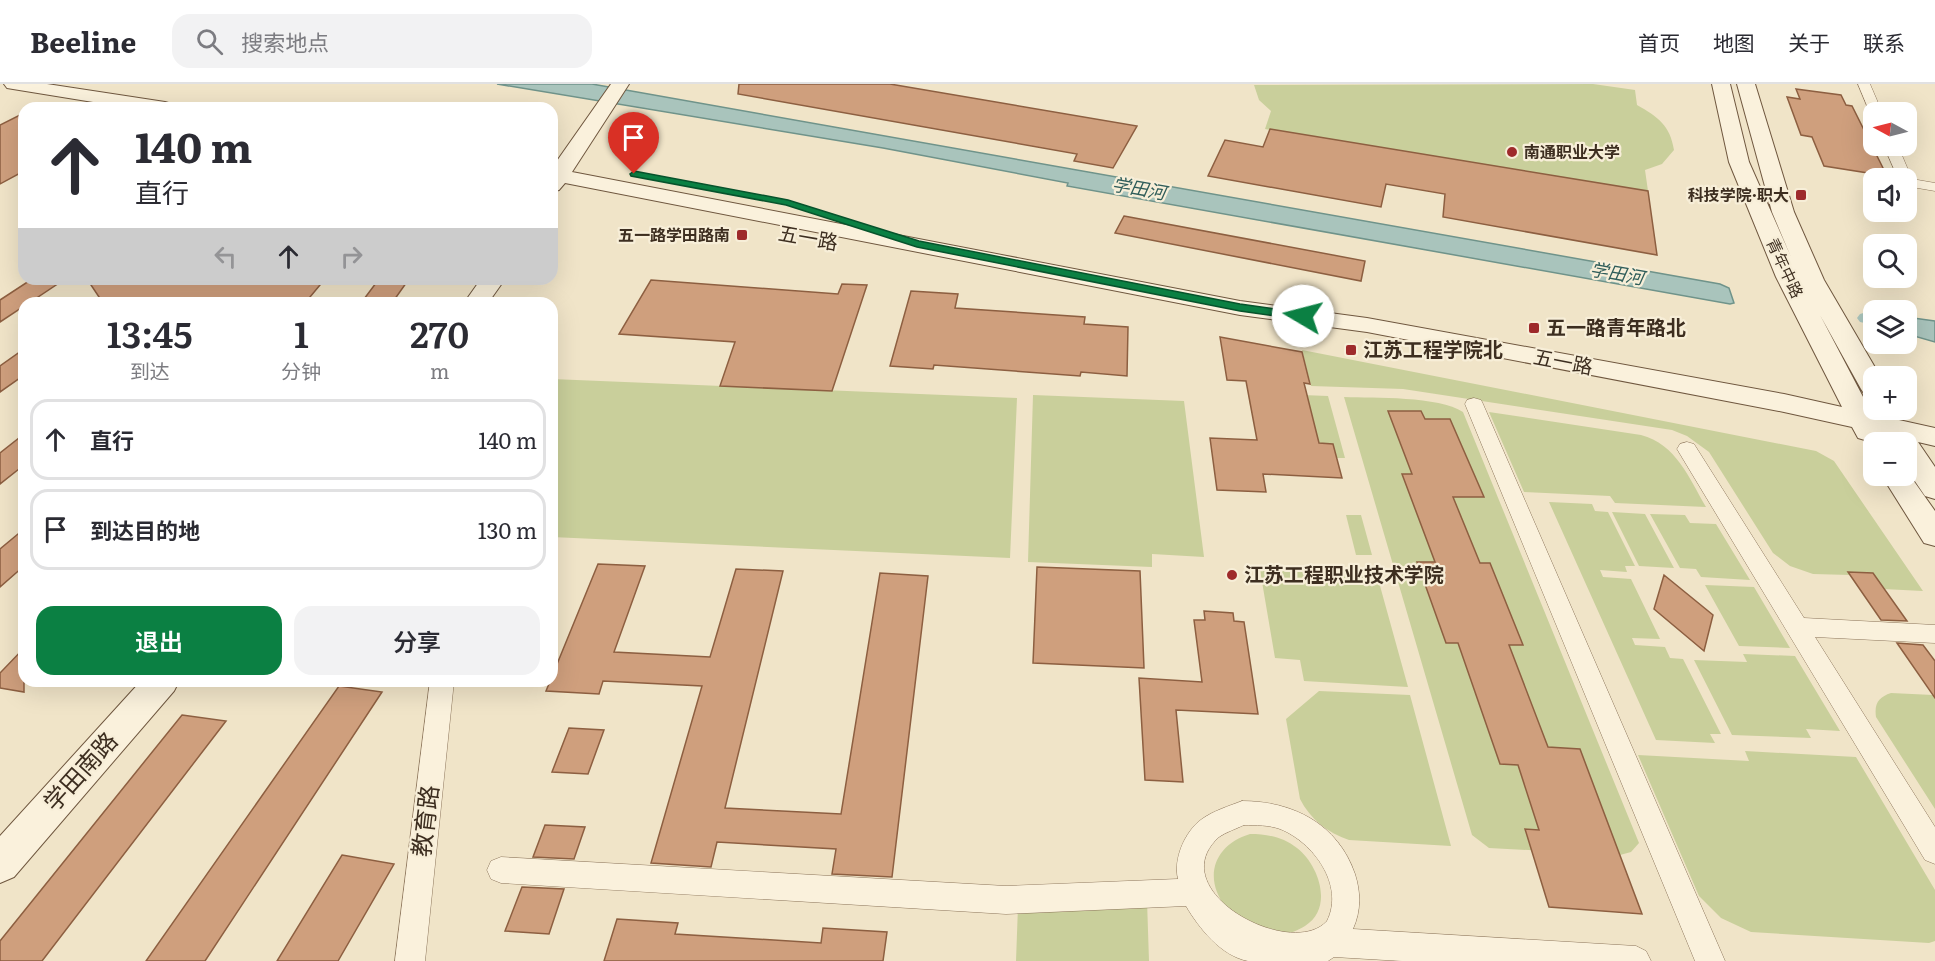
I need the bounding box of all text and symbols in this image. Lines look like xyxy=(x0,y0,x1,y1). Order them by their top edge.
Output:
search box xyxy=(172,14,592,68)
text: Beeline xyxy=(30,20,136,62)
icon: search xyxy=(193,25,226,58)
text: 搜索地点 xyxy=(241,25,329,58)
text: 首页 xyxy=(1638,26,1680,57)
text: 地图 xyxy=(1713,26,1755,57)
text: 关于 xyxy=(1788,26,1830,57)
text: 联系 xyxy=(1863,26,1905,57)
north arrow xyxy=(1863,102,1917,156)
map controls xyxy=(1863,102,1917,486)
pin xyxy=(608,112,659,174)
text: 140 m xyxy=(135,114,252,176)
icon: arrive xyxy=(617,121,650,154)
icon: ahead xyxy=(36,126,114,204)
place label: 南通职业大学 xyxy=(1524,139,1620,163)
marker: 南通职业大学 xyxy=(1505,145,1519,159)
button: sound xyxy=(1863,168,1917,222)
water label: 学田河 xyxy=(1110,170,1171,206)
text: 直行 xyxy=(135,171,189,211)
place label: 科技学院·职大 xyxy=(1688,182,1789,206)
marker: 科技学院·职大 xyxy=(1794,188,1808,202)
street label: 五一路 xyxy=(776,216,840,256)
place label: 五一路学田路南 xyxy=(618,222,730,246)
marker: 五一路学田路南 xyxy=(735,228,749,242)
street label: 青年中路 xyxy=(1762,233,1810,302)
button: search xyxy=(1863,234,1917,288)
icon: left xyxy=(209,240,242,273)
icon: ahead xyxy=(272,240,305,273)
icon: right xyxy=(335,240,368,273)
water label: 学田河 xyxy=(1588,255,1649,291)
position arrow xyxy=(1271,284,1335,348)
button: layers xyxy=(1863,300,1917,354)
text: 13:45 xyxy=(107,306,193,359)
text: 1 xyxy=(294,306,309,359)
text: 270 xyxy=(410,306,469,359)
place label: 五一路青年路北 xyxy=(1546,311,1686,341)
marker: 五一路青年路北 xyxy=(1527,321,1541,335)
place label: 江苏工程学院北 xyxy=(1363,333,1503,363)
street label: 五一路 xyxy=(1531,340,1596,380)
marker: 江苏工程学院北 xyxy=(1344,343,1358,357)
text: 到达 xyxy=(130,355,170,385)
text: 分钟 xyxy=(281,355,321,385)
text: m xyxy=(430,355,449,385)
button: + xyxy=(1863,366,1917,420)
icon: ahead xyxy=(39,423,72,456)
text: 直行 xyxy=(90,423,134,456)
text: 140 m xyxy=(478,423,537,456)
button: − xyxy=(1863,432,1917,486)
icon: arrive xyxy=(39,513,72,546)
text: 到达目的地 xyxy=(90,513,200,546)
text: 130 m xyxy=(478,513,537,546)
place label: 江苏工程职业技术学院 xyxy=(1244,558,1444,588)
marker: 江苏工程职业技术学院 xyxy=(1225,568,1239,582)
button: 退出 xyxy=(36,606,282,675)
button: 分享 xyxy=(294,606,540,675)
street label: 学田南路 xyxy=(34,723,124,818)
street label: 教育路 xyxy=(402,783,445,859)

